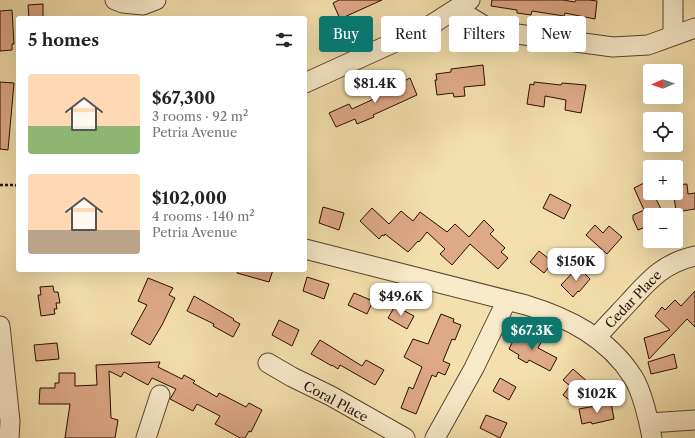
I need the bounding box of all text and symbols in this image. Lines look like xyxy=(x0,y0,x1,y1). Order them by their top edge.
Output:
chip: Buy xyxy=(319,16,373,52)
chip: Rent xyxy=(381,16,441,52)
chip: Filters xyxy=(449,16,519,52)
chip: New xyxy=(527,16,586,52)
icon: filters xyxy=(273,29,295,51)
text: 5 homes xyxy=(28,30,99,50)
north arrow xyxy=(643,64,683,104)
map controls xyxy=(643,64,683,248)
pin: $81.4K xyxy=(342,70,408,104)
text: $81.4K xyxy=(354,75,396,91)
text: $67,300 xyxy=(152,88,215,108)
icon: home xyxy=(60,90,108,138)
text: 3 rooms · 92 m² xyxy=(152,108,248,124)
button: locate xyxy=(643,112,683,152)
text: Petria Avenue xyxy=(152,124,237,140)
button: + xyxy=(643,160,683,200)
text: $102,000 xyxy=(152,188,227,208)
icon: home xyxy=(60,190,108,238)
text: 4 rooms · 140 m² xyxy=(152,208,255,224)
button: − xyxy=(643,208,683,248)
text: Petria Avenue xyxy=(152,224,237,240)
pin: $150K xyxy=(548,248,604,282)
text: $150K xyxy=(557,253,595,269)
street label: Cedar Place xyxy=(601,267,665,331)
pin: $49.6K xyxy=(368,283,434,317)
text: $49.6K xyxy=(379,288,423,304)
pin: $67.3K xyxy=(499,317,565,351)
text: $67.3K xyxy=(511,322,553,338)
street label: Coral Place xyxy=(301,377,371,425)
pin: $102K xyxy=(569,380,625,414)
text: $102K xyxy=(577,385,617,401)

